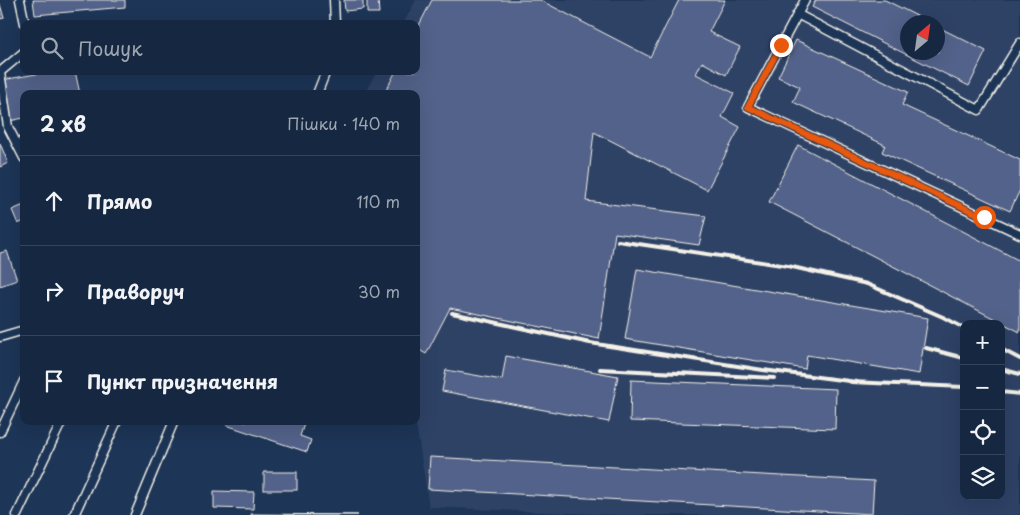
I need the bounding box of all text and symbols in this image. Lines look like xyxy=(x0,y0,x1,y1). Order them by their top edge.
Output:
north arrow xyxy=(900,15,945,60)
search box xyxy=(20,20,420,75)
icon: search xyxy=(38,34,66,62)
text: Пошук xyxy=(78,34,143,62)
route end xyxy=(770,34,793,57)
text: 2 хв xyxy=(40,107,86,139)
text: Пішки · 140 m xyxy=(287,111,400,135)
icon: ahead xyxy=(40,187,68,215)
text: Прямо xyxy=(87,187,152,215)
text: 110 m xyxy=(357,189,400,213)
route start xyxy=(973,206,996,229)
icon: right xyxy=(40,277,68,305)
text: Праворуч xyxy=(87,277,184,305)
text: 30 m xyxy=(358,279,400,303)
map controls xyxy=(960,320,1005,500)
button: + xyxy=(960,320,1005,365)
button: − xyxy=(960,365,1005,410)
icon: arrive xyxy=(40,367,68,395)
text: Пункт призначення xyxy=(87,367,278,395)
button: locate xyxy=(960,410,1005,455)
button: layers xyxy=(960,455,1005,500)

